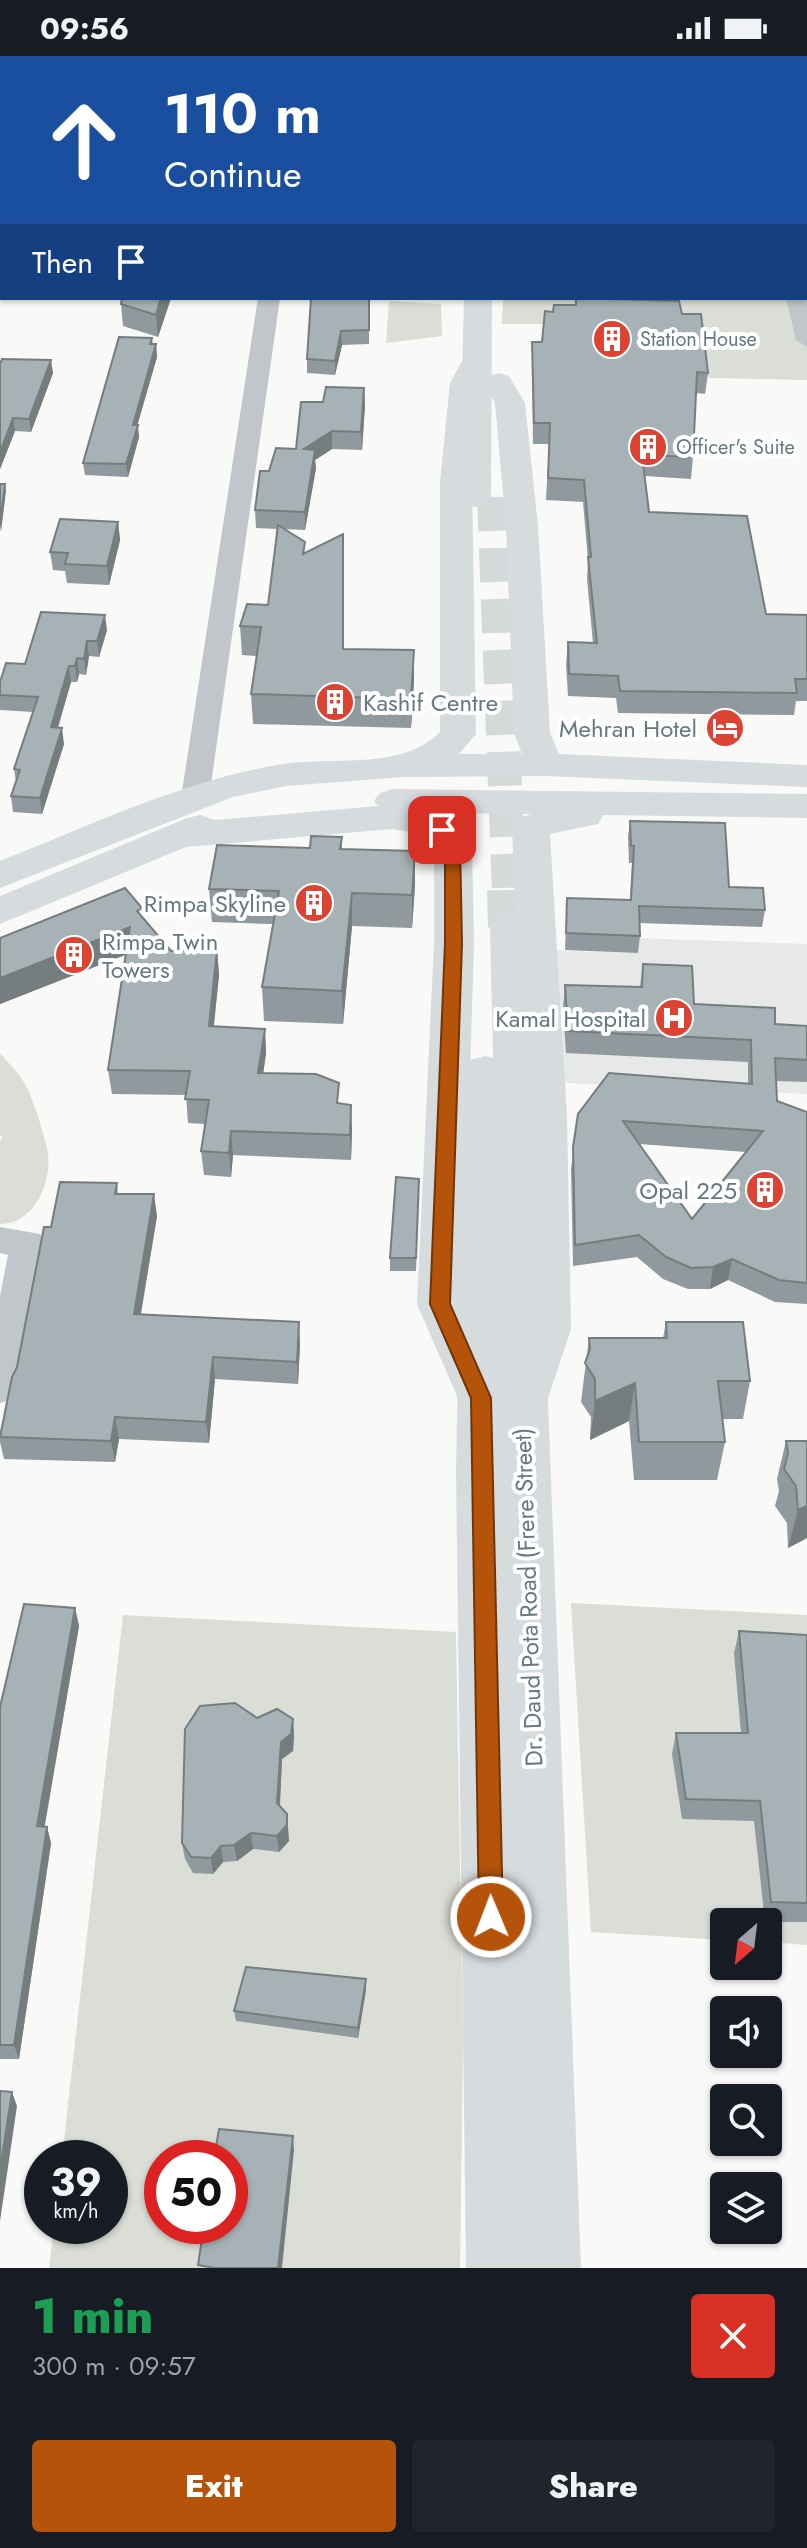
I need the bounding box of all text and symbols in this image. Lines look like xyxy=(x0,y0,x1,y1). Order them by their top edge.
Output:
text: 09:56 xyxy=(40,7,129,50)
text: 110 m xyxy=(164,73,321,154)
icon: ahead xyxy=(32,88,136,192)
text: Continue xyxy=(164,148,302,200)
icon: arrive xyxy=(109,240,153,284)
text: Then xyxy=(32,241,93,284)
building icon: Station House xyxy=(591,318,633,360)
place label: Station House xyxy=(640,325,757,354)
building icon: Officer's Suite xyxy=(627,426,669,468)
place label: Officer's Suite xyxy=(676,433,795,462)
building icon: Kashif Centre xyxy=(314,681,356,723)
place label: Kashif Centre xyxy=(363,685,498,720)
hotel icon: Mehran Hotel xyxy=(704,707,746,749)
place label: Mehran Hotel xyxy=(559,711,697,746)
pin xyxy=(408,796,476,864)
icon: arrive xyxy=(420,808,464,852)
building icon: Rimpa Skyline xyxy=(293,882,335,924)
place label: Rimpa Skyline xyxy=(144,886,286,921)
place label: Rimpa Twin Towers xyxy=(102,924,218,987)
building icon: Rimpa Twin Towers xyxy=(53,934,95,976)
hospital icon: Kamal Hospital xyxy=(653,997,695,1039)
place label: Kamal Hospital xyxy=(495,1001,646,1036)
building icon: Opal 225 xyxy=(744,1169,786,1211)
place label: Opal 225 xyxy=(639,1173,737,1208)
street label: Dr. Daud Pota Road (Frere Street) xyxy=(505,1427,551,1767)
position arrow xyxy=(449,1875,533,1959)
north arrow xyxy=(710,1908,782,1980)
map controls xyxy=(710,1908,782,2244)
button: sound xyxy=(710,1996,782,2068)
button: search xyxy=(710,2084,782,2156)
speed limit sign: 50 xyxy=(144,2140,248,2244)
text: 39 xyxy=(50,2153,102,2211)
button: layers xyxy=(710,2172,782,2244)
text: km/h xyxy=(53,2197,99,2226)
text: 1 min xyxy=(32,2282,153,2351)
button: close xyxy=(691,2294,775,2378)
text: 300 m · 09:57 xyxy=(32,2347,196,2385)
button: Exit xyxy=(32,2440,396,2532)
button: Share xyxy=(412,2440,775,2532)

